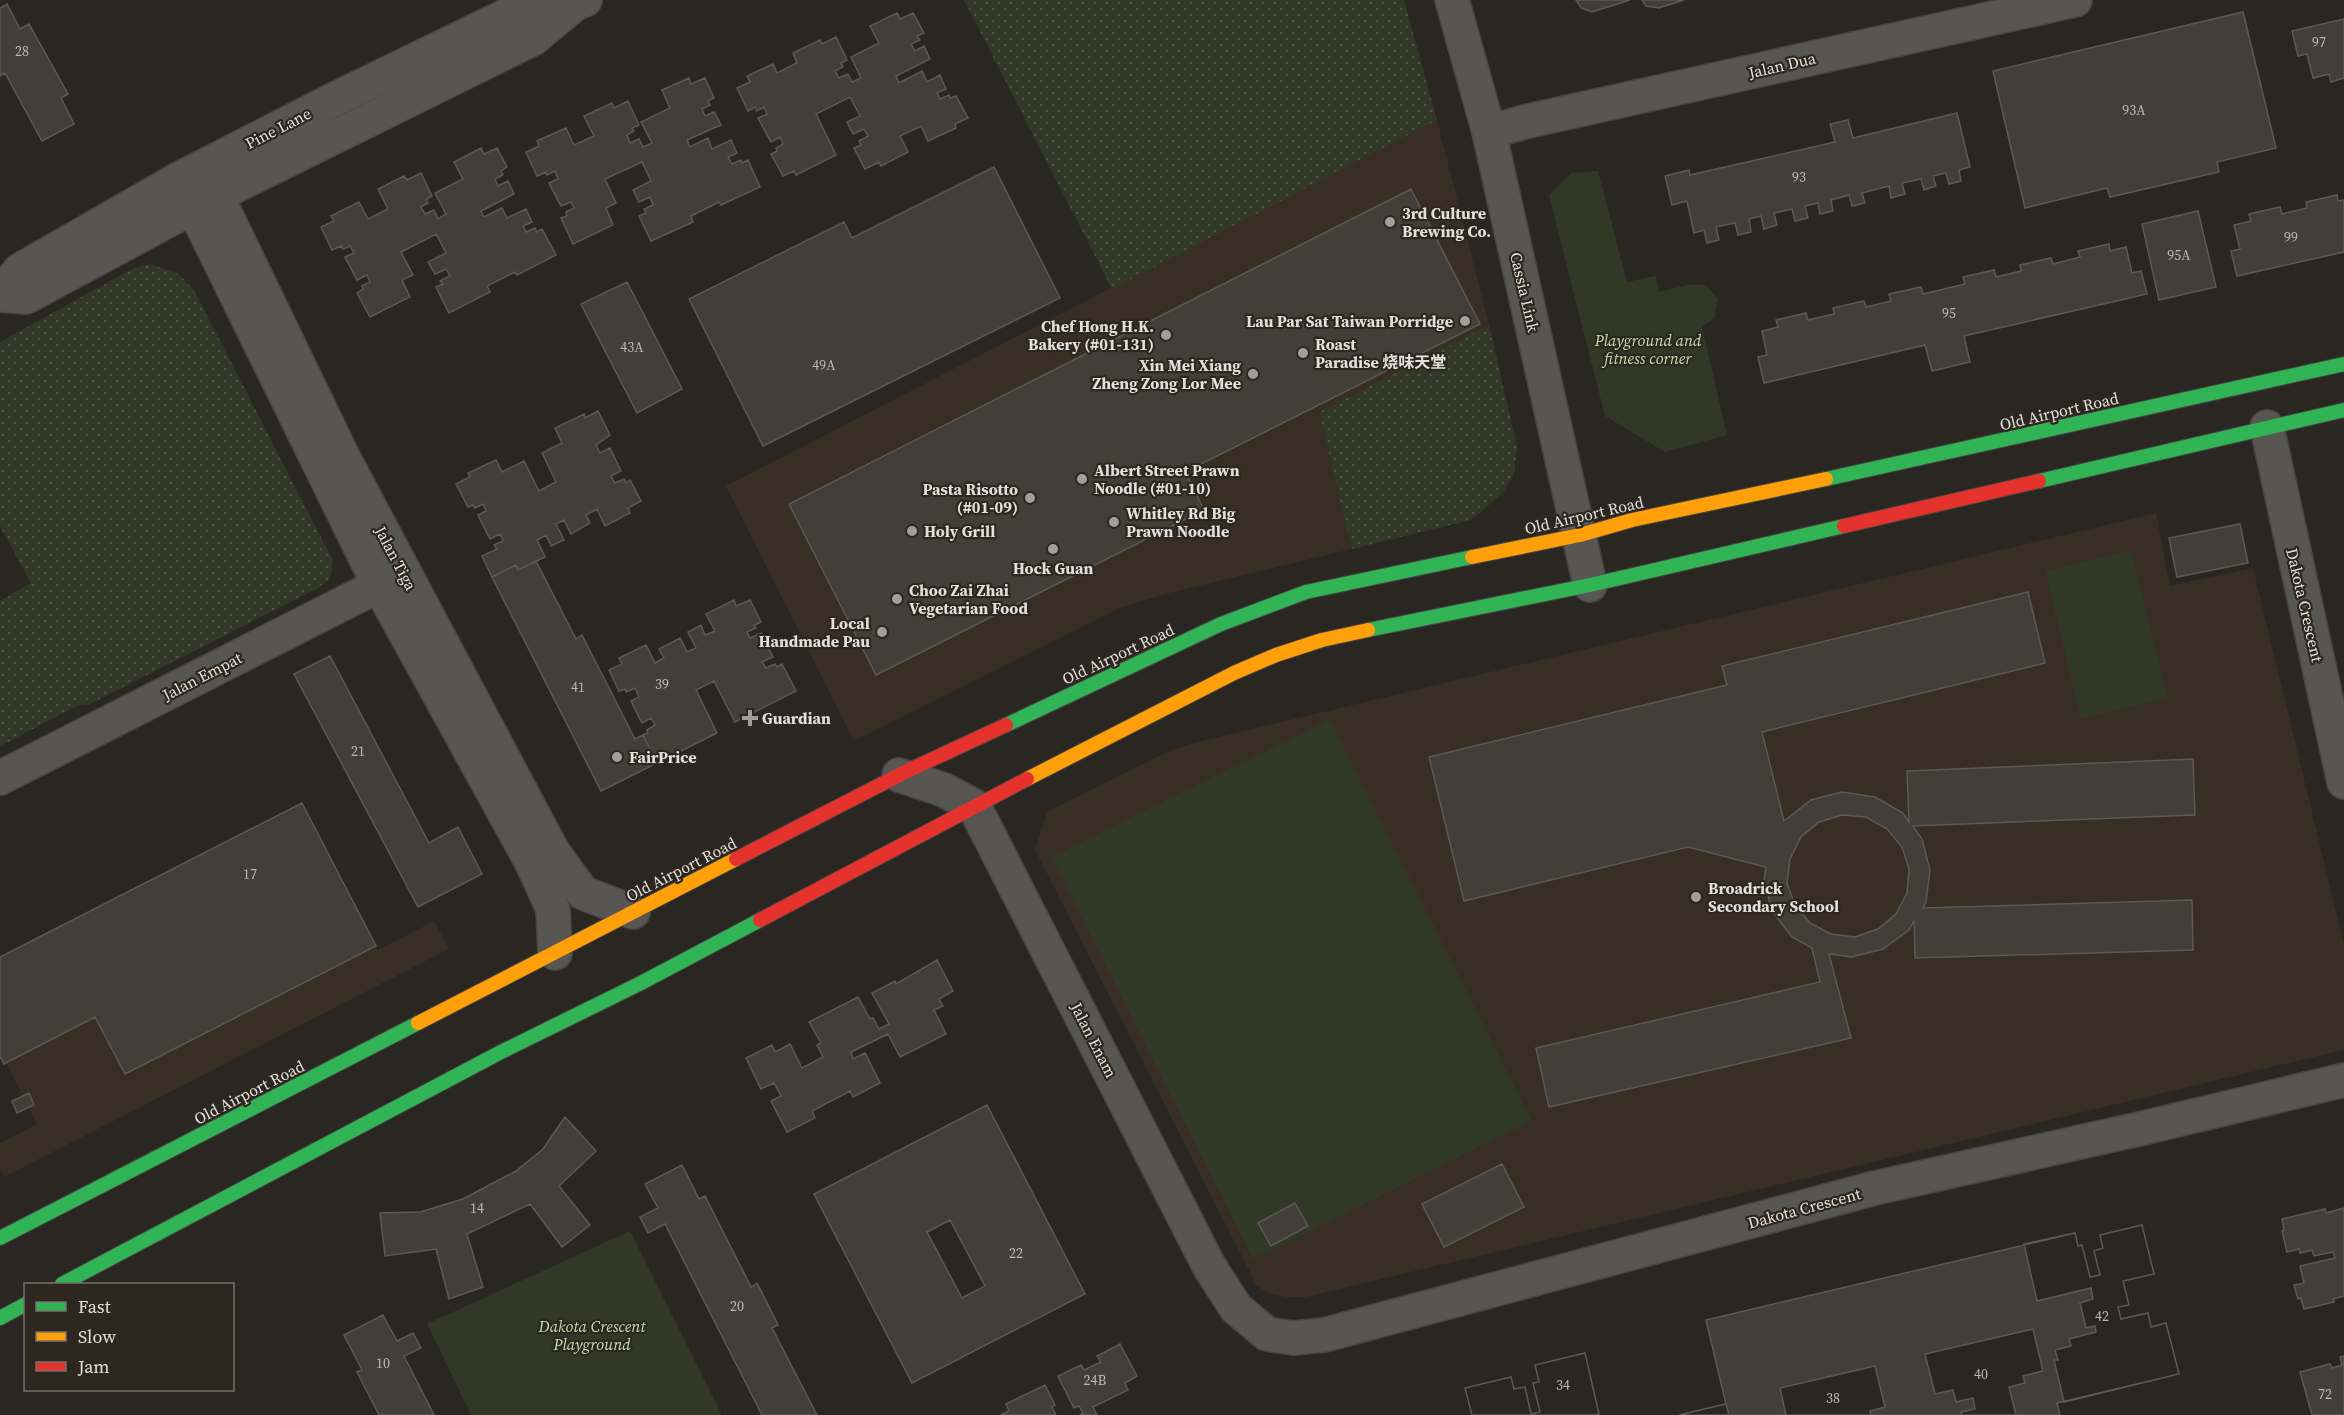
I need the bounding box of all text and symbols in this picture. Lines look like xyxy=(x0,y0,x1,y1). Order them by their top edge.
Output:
house number: 97 xyxy=(2312,32,2326,52)
house number: 28 xyxy=(15,41,29,61)
street label: Jalan Dua xyxy=(1745,46,1819,84)
house number: 93A xyxy=(2122,100,2146,120)
street label: Pine Lane xyxy=(241,102,315,154)
house number: 93 xyxy=(1792,167,1806,187)
place label: 3rd Culture Brewing Co. xyxy=(1402,202,1491,242)
marker: 3rd Culture Brewing Co. xyxy=(1383,215,1397,229)
house number: 99 xyxy=(2284,227,2298,247)
house number: 95A xyxy=(2167,245,2191,265)
street label: Cassia Link xyxy=(1505,250,1545,334)
house number: 95 xyxy=(1942,303,1956,323)
place label: Lau Par Sat Taiwan Porridge xyxy=(1246,310,1453,332)
marker: Lau Par Sat Taiwan Porridge xyxy=(1458,314,1472,328)
place label: Chef Hong H.K. Bakery (#01-131) xyxy=(1028,315,1154,355)
marker: Chef Hong H.K. Bakery (#01-131) xyxy=(1159,328,1173,342)
park label: Playground and fitness corner xyxy=(1594,329,1702,369)
place label: Roast Paradise 烧味天堂 xyxy=(1315,333,1446,373)
house number: 43A xyxy=(620,337,644,357)
marker: Roast Paradise 烧味天堂 xyxy=(1296,346,1310,360)
place label: Xin Mei Xiang Zheng Zong Lor Mee xyxy=(1092,354,1241,394)
house number: 49A xyxy=(812,355,836,375)
marker: Xin Mei Xiang Zheng Zong Lor Mee xyxy=(1246,367,1260,381)
street label: Old Airport Road xyxy=(1997,387,2121,435)
place label: Albert Street Prawn Noodle (#01-10) xyxy=(1094,459,1240,499)
marker: Albert Street Prawn Noodle (#01-10) xyxy=(1075,472,1089,486)
place label: Pasta Risotto (#01-09) xyxy=(922,478,1018,518)
marker: Pasta Risotto (#01-09) xyxy=(1023,491,1037,505)
street label: Old Airport Road xyxy=(1522,491,1646,539)
place label: Whitley Rd Big Prawn Noodle xyxy=(1126,502,1236,542)
marker: Whitley Rd Big Prawn Noodle xyxy=(1107,515,1121,529)
place label: Holy Grill xyxy=(924,520,995,542)
street label: Jalan Tiga xyxy=(369,521,423,595)
marker: Holy Grill xyxy=(905,524,919,538)
marker: Hock Guan xyxy=(1046,542,1060,556)
street label: Dakota Crescent xyxy=(2281,546,2329,665)
place label: Hock Guan xyxy=(1013,557,1093,579)
place label: Choo Zai Zhai Vegetarian Food xyxy=(909,579,1028,619)
marker: Choo Zai Zhai Vegetarian Food xyxy=(890,592,904,606)
place label: Local Handmade Pau xyxy=(758,612,870,652)
street label: Old Airport Road xyxy=(1058,618,1178,690)
marker: Local Handmade Pau xyxy=(875,625,889,639)
street label: Jalan Empat xyxy=(158,646,246,706)
house number: 39 xyxy=(655,674,669,694)
house number: 41 xyxy=(571,677,585,697)
place label: Guardian xyxy=(762,707,831,729)
marker: Guardian xyxy=(743,711,757,725)
house number: 21 xyxy=(351,741,365,761)
place label: FairPrice xyxy=(629,746,697,768)
marker: FairPrice xyxy=(610,750,624,764)
street label: Old Airport Road xyxy=(622,832,740,906)
house number: 17 xyxy=(243,864,257,884)
place label: Broadrick Secondary School xyxy=(1708,877,1839,917)
marker: Broadrick Secondary School xyxy=(1689,890,1703,904)
street label: Jalan Enam xyxy=(1065,998,1122,1081)
street label: Old Airport Road xyxy=(190,1055,308,1129)
street label: Dakota Crescent xyxy=(1745,1182,1864,1234)
house number: 14 xyxy=(470,1198,484,1218)
house number: 22 xyxy=(1009,1243,1023,1263)
legend xyxy=(24,1283,234,1391)
text: Fast xyxy=(78,1294,111,1319)
house number: 20 xyxy=(730,1296,744,1316)
house number: 42 xyxy=(2095,1306,2109,1326)
park label: Dakota Crescent Playground xyxy=(538,1315,646,1355)
text: Slow xyxy=(78,1324,116,1349)
house number: 10 xyxy=(376,1353,390,1373)
text: Jam xyxy=(77,1354,110,1379)
house number: 40 xyxy=(1974,1364,1988,1384)
house number: 24B xyxy=(1084,1370,1107,1390)
house number: 34 xyxy=(1556,1375,1570,1395)
house number: 72 xyxy=(2318,1384,2332,1404)
house number: 38 xyxy=(1826,1388,1840,1408)

